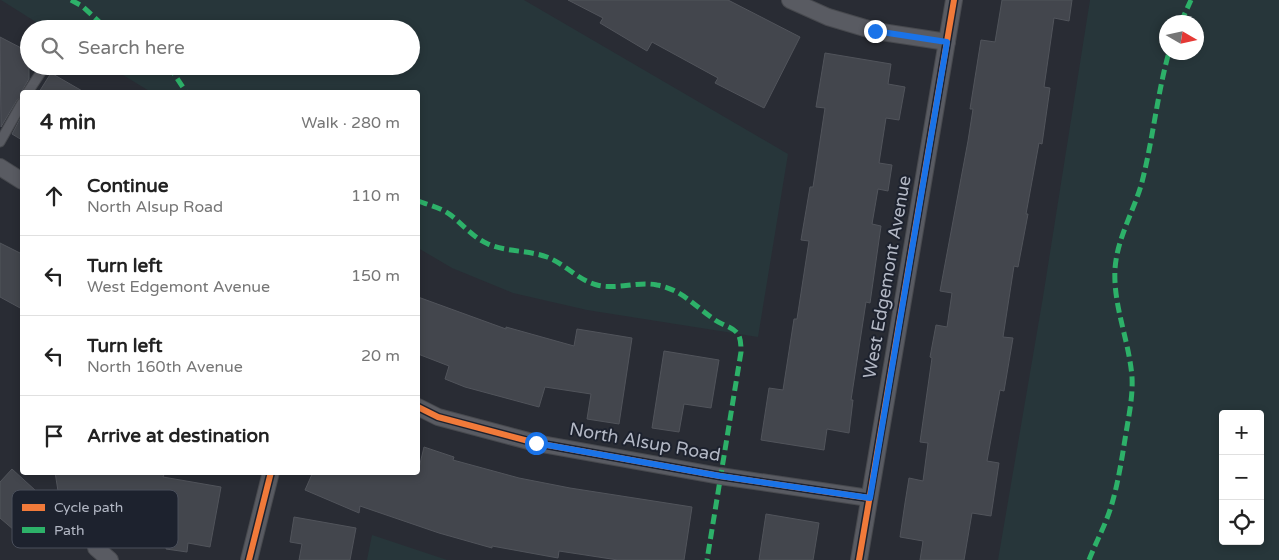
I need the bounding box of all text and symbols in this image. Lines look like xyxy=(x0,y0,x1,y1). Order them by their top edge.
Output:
north arrow xyxy=(1159,15,1204,60)
search box xyxy=(20,20,420,75)
route end xyxy=(864,20,887,43)
icon: search xyxy=(38,34,66,62)
text: Search here xyxy=(78,37,185,59)
text: 4 min xyxy=(40,110,96,135)
text: Walk · 280 m xyxy=(301,113,400,133)
street label: West Edgemont Avenue xyxy=(858,174,916,380)
text: Continue xyxy=(87,175,169,197)
icon: ahead xyxy=(40,182,68,210)
text: 110 m xyxy=(351,186,400,206)
text: North Alsup Road xyxy=(87,197,223,217)
text: Turn left xyxy=(87,255,163,277)
icon: left xyxy=(40,262,68,290)
text: 150 m xyxy=(351,266,400,286)
text: West Edgemont Avenue xyxy=(87,277,270,297)
text: Turn left xyxy=(87,335,163,357)
icon: left xyxy=(40,342,68,370)
text: 20 m xyxy=(361,346,400,366)
text: North 160th Avenue xyxy=(87,357,243,377)
map controls xyxy=(1219,410,1264,545)
button: + xyxy=(1219,410,1264,455)
street label: North Alsup Road xyxy=(568,418,722,466)
icon: arrive xyxy=(40,422,68,450)
text: Arrive at destination xyxy=(87,425,270,447)
route start xyxy=(525,432,548,455)
button: − xyxy=(1219,455,1264,500)
legend xyxy=(12,490,178,548)
text: Cycle path xyxy=(54,499,123,516)
button: locate xyxy=(1219,500,1264,545)
text: Path xyxy=(54,522,85,539)

